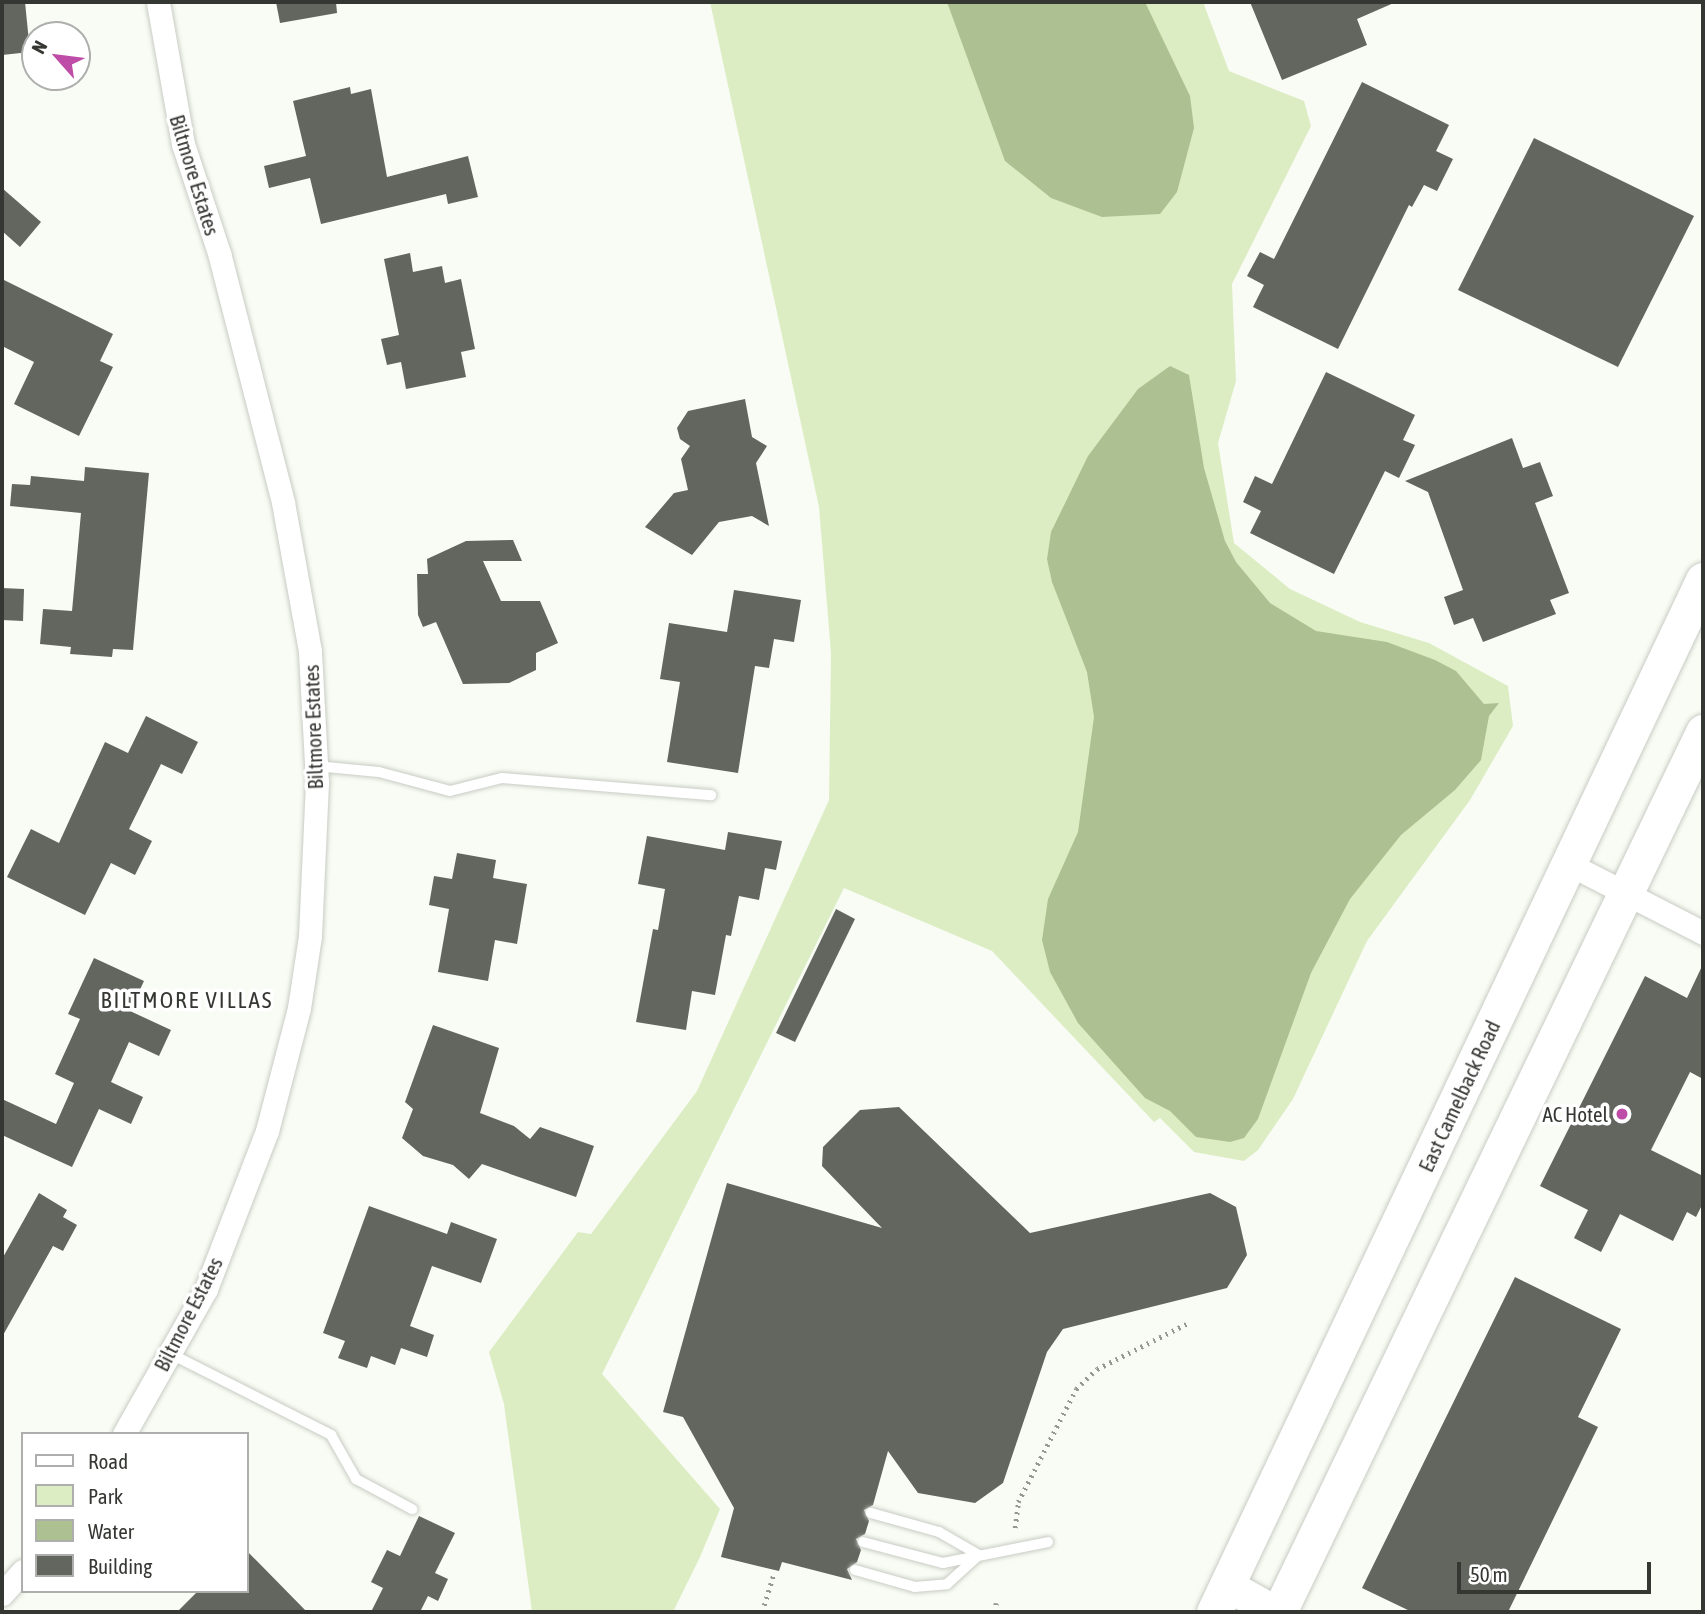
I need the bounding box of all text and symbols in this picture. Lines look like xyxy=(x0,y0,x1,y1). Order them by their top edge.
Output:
north arrow xyxy=(21,21,91,91)
text: N xyxy=(27,37,52,57)
street label: Biltmore Estates xyxy=(165,112,225,238)
street label: Biltmore Estates xyxy=(298,664,328,790)
district label: BILTMORE VILLAS xyxy=(102,986,272,1014)
street label: East Camelback Road xyxy=(1413,1016,1505,1176)
place label: AC Hotel xyxy=(1542,1101,1608,1127)
marker: AC Hotel xyxy=(1614,1106,1630,1122)
street label: Biltmore Estates xyxy=(148,1253,228,1375)
legend xyxy=(21,1432,248,1593)
text: Road xyxy=(88,1449,128,1473)
text: Park xyxy=(88,1484,123,1508)
text: Water xyxy=(88,1519,134,1543)
scale bar xyxy=(1460,1548,1654,1592)
text: Building xyxy=(88,1554,152,1578)
text: 50 m xyxy=(1470,1562,1508,1586)

